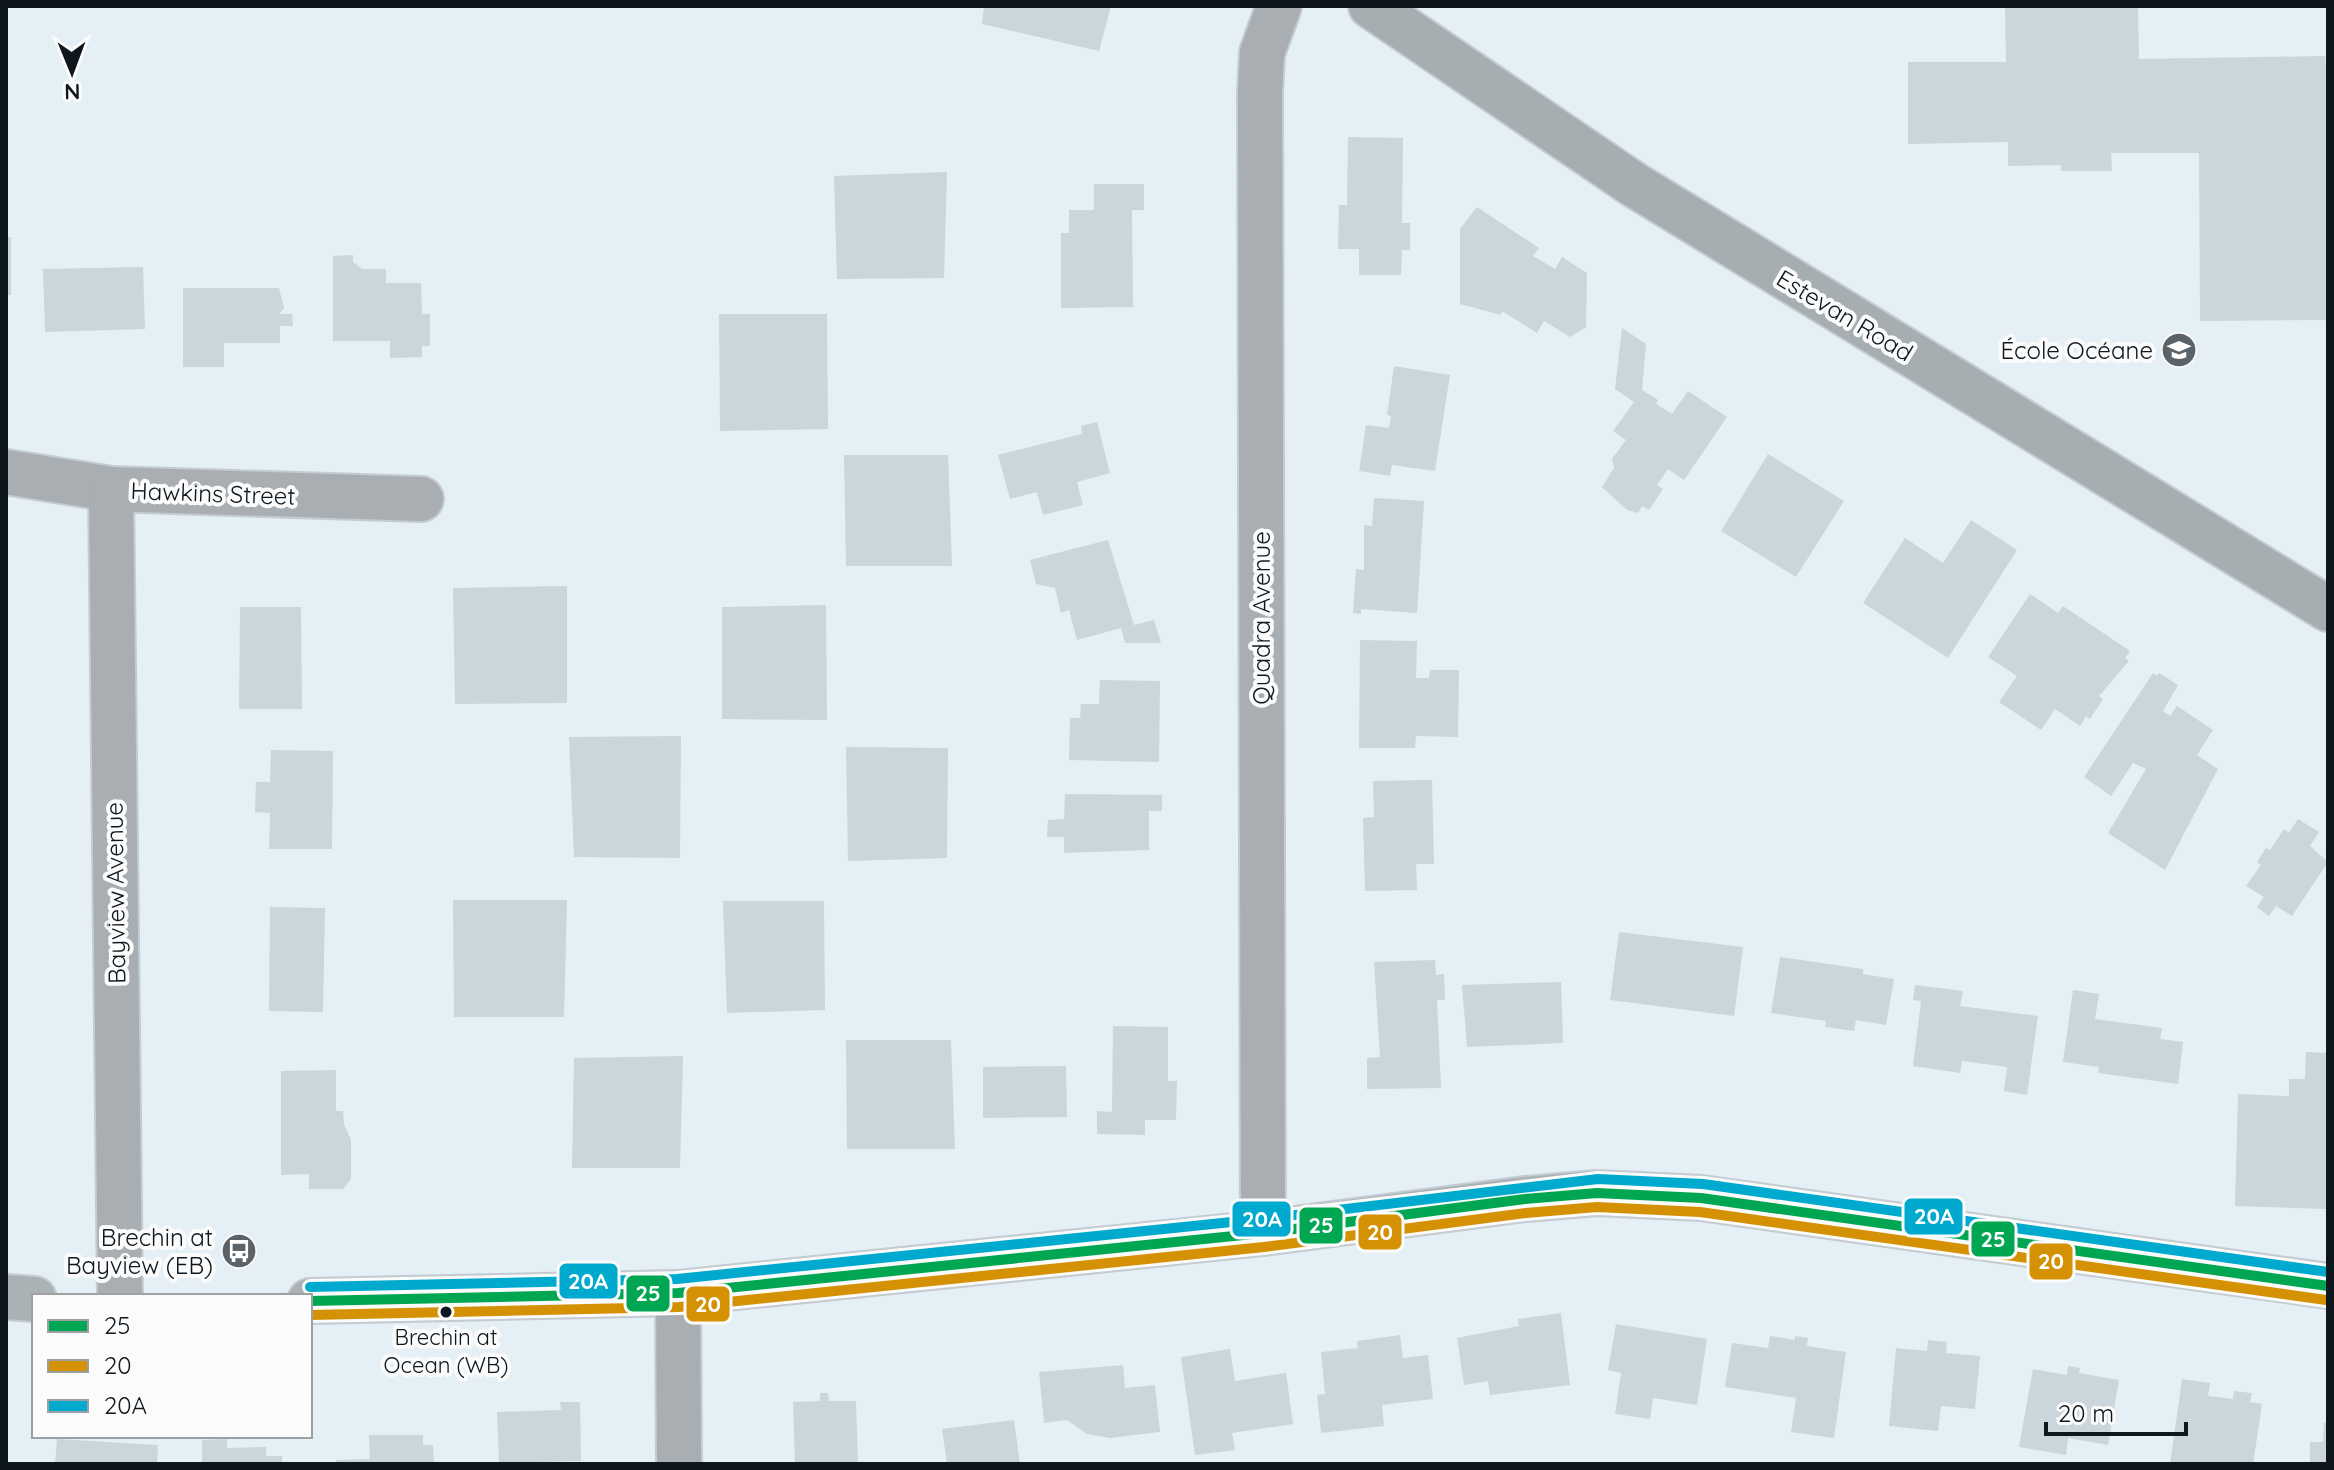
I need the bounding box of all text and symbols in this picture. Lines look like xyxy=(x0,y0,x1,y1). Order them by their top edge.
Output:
north arrow xyxy=(32,32,112,112)
text: N xyxy=(64,78,81,106)
street label: Estevan Road xyxy=(1771,263,1919,367)
school or university icon: École Océane xyxy=(2160,331,2198,369)
place label: École Océane xyxy=(2000,335,2153,365)
street label: Hawkins Street xyxy=(130,475,296,511)
street label: Quadra Avenue xyxy=(1246,531,1276,705)
street label: Bayview Avenue xyxy=(98,802,132,984)
line badge: 20A xyxy=(1903,1197,1964,1236)
line badge: 20A xyxy=(1231,1200,1292,1238)
text: 20A xyxy=(1914,1202,1954,1230)
text: 20A xyxy=(1242,1205,1282,1233)
line badge: 25 xyxy=(1298,1206,1344,1245)
text: 25 xyxy=(1308,1211,1334,1239)
line badge: 20 xyxy=(1357,1213,1403,1251)
text: 20 xyxy=(1367,1218,1393,1246)
line badge: 25 xyxy=(1970,1220,2016,1258)
place label: Brechin at Bayview (EB) xyxy=(66,1222,213,1280)
text: 25 xyxy=(1980,1225,2006,1253)
bus stop icon: Brechin at Bayview (EB) xyxy=(220,1232,258,1270)
line badge: 20 xyxy=(2028,1242,2074,1281)
text: 20 xyxy=(2038,1247,2064,1275)
line badge: 20A xyxy=(558,1262,619,1300)
text: 20A xyxy=(568,1267,608,1295)
line badge: 25 xyxy=(625,1274,671,1313)
text: 25 xyxy=(635,1279,661,1307)
line badge: 20 xyxy=(685,1285,731,1323)
text: 20 xyxy=(695,1290,721,1318)
legend xyxy=(32,1294,312,1438)
marker: Brechin at Ocean (WB) xyxy=(438,1304,454,1320)
text: 25 xyxy=(104,1310,130,1340)
place label: Brechin at Ocean (WB) xyxy=(383,1323,509,1379)
text: 20 xyxy=(104,1350,132,1380)
scale bar xyxy=(2046,1386,2186,1436)
text: 20A xyxy=(104,1390,147,1420)
text: 20 m xyxy=(2058,1398,2114,1428)

